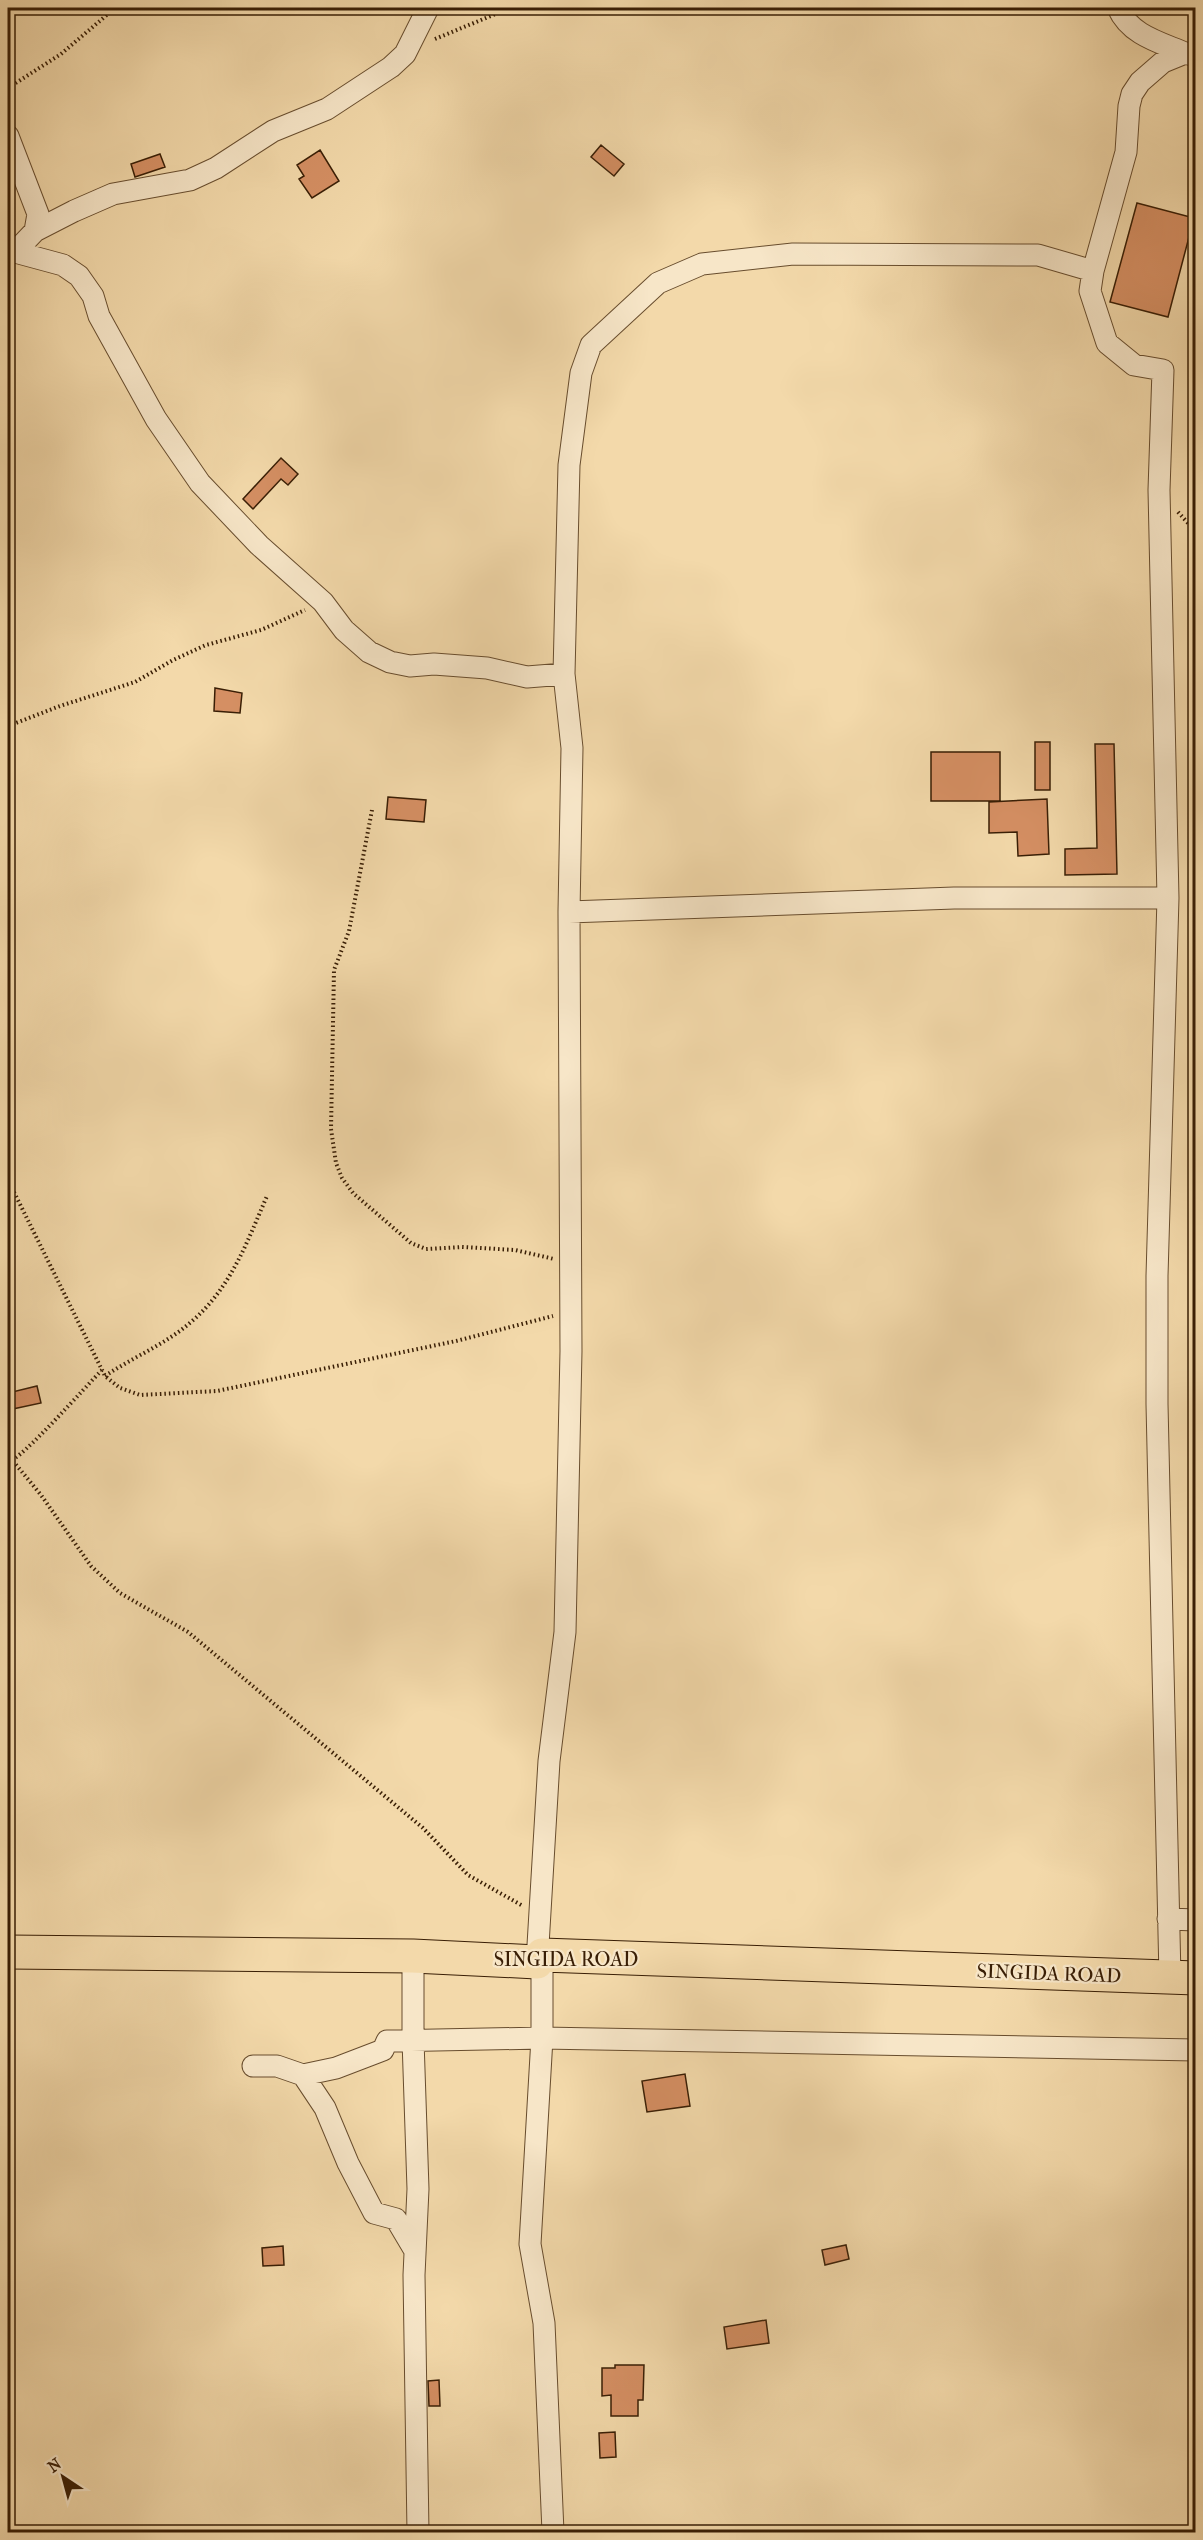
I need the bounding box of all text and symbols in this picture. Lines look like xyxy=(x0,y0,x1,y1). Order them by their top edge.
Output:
street label: SINGIDA ROAD xyxy=(494,1948,638,1971)
street label: SINGIDA ROAD xyxy=(976,1959,1122,1988)
north arrow xyxy=(33,2447,93,2507)
text: N xyxy=(44,2454,66,2477)

